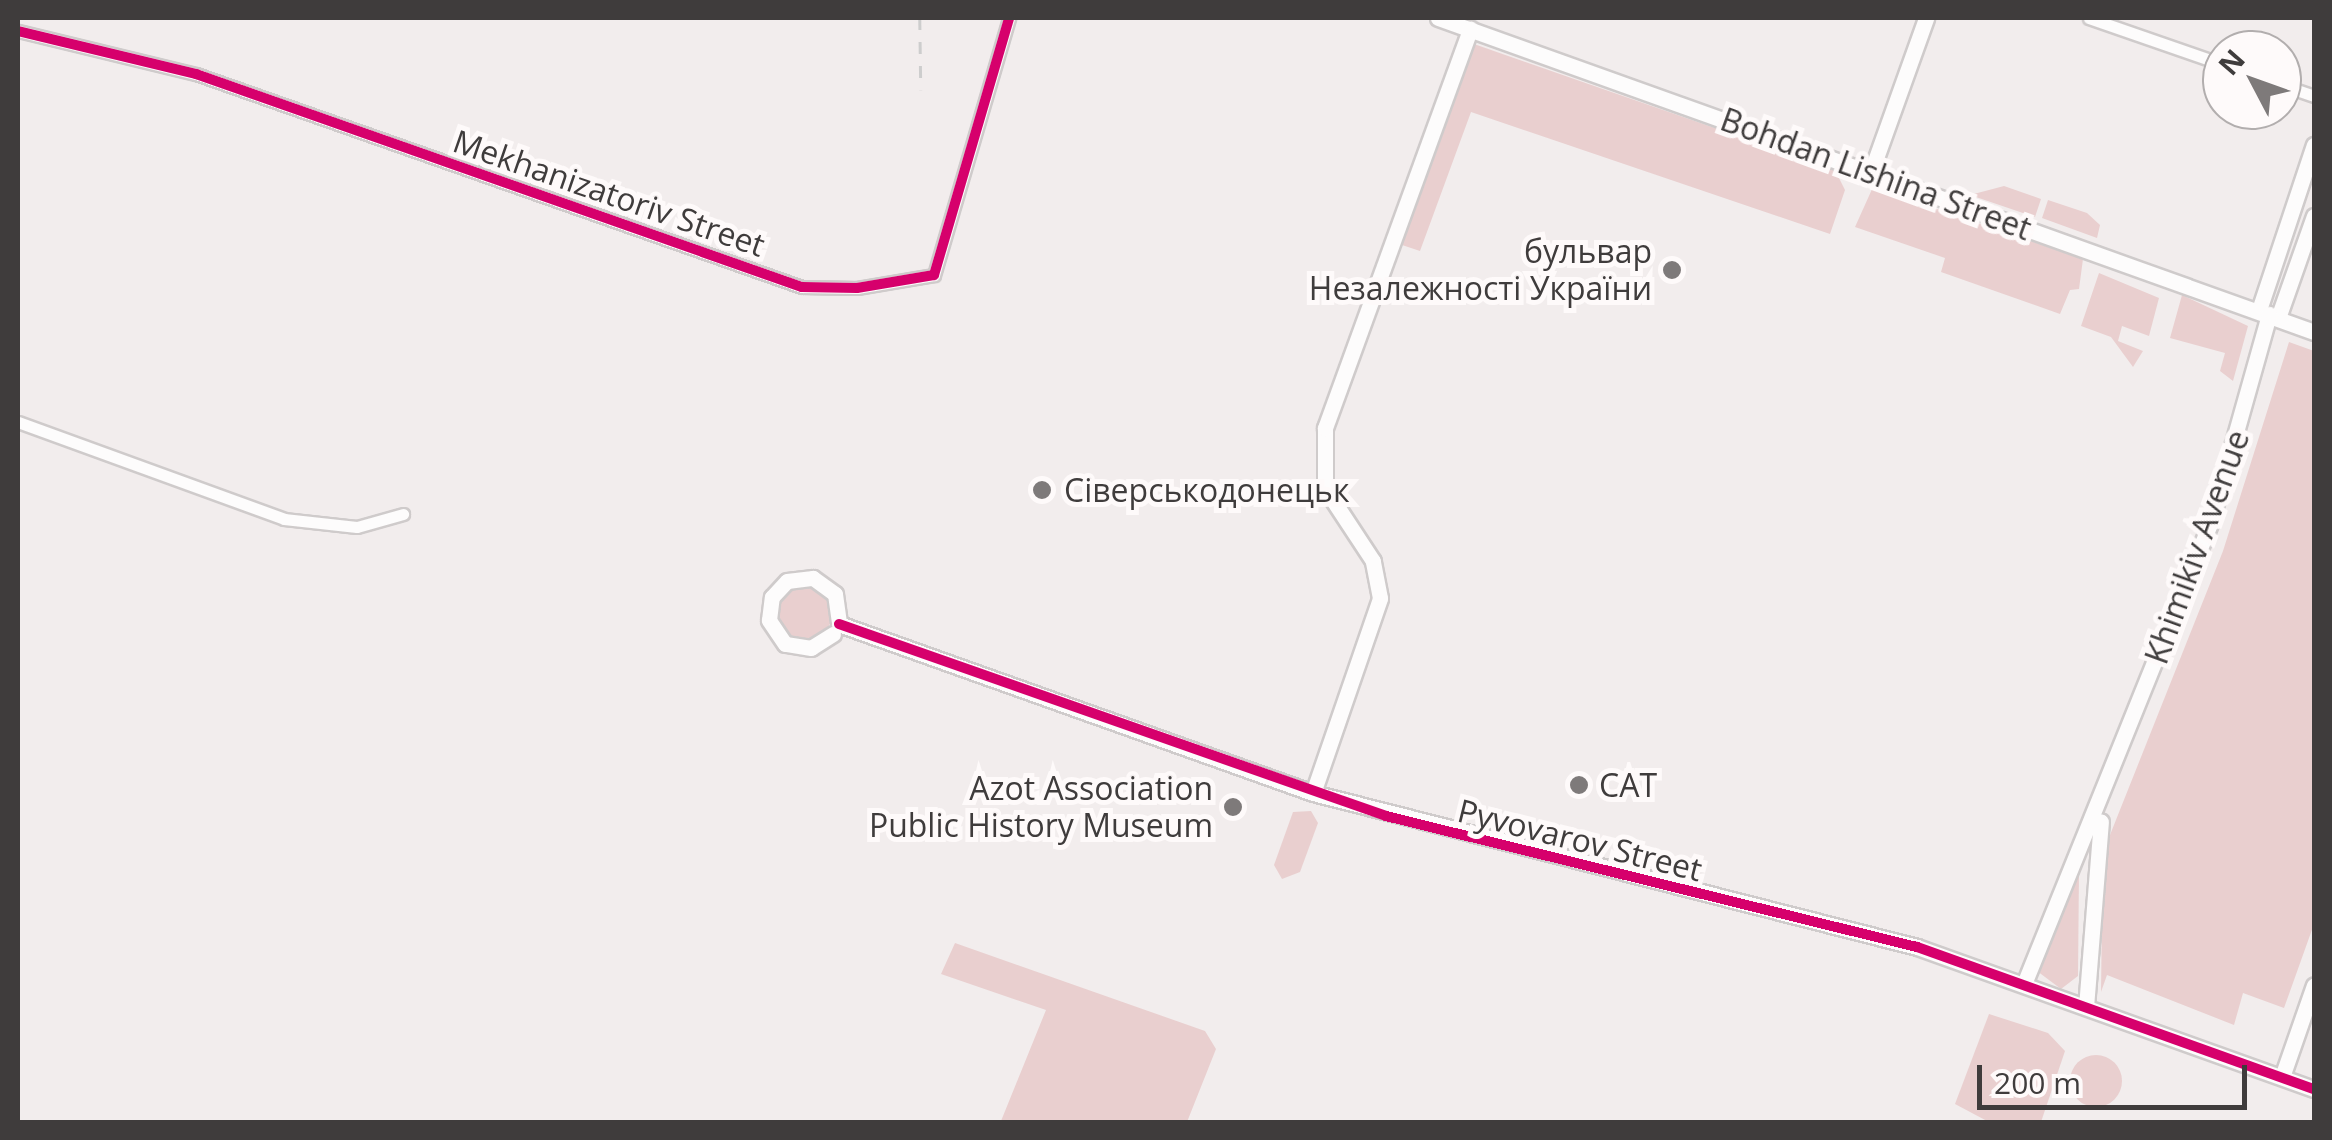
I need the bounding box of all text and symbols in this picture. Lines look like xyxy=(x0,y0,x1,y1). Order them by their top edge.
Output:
north arrow xyxy=(2202,30,2302,130)
text: N xyxy=(2209,41,2253,83)
street label: Bohdan Lishina Street xyxy=(1715,100,2037,248)
street label: Mekhanizatoriv Street xyxy=(448,122,770,264)
place label: бульвар Незалежності України xyxy=(1309,233,1652,308)
marker: бульвар Незалежності України xyxy=(1661,259,1683,281)
street label: Khimikiv Avenue xyxy=(2137,425,2257,669)
place label: Сіверськодонецьк xyxy=(1064,471,1349,509)
marker: Сіверськодонецьк xyxy=(1029,477,1055,503)
place label: CAT xyxy=(1599,766,1657,804)
place label: Azot Association Public History Museum xyxy=(869,770,1213,845)
marker: CAT xyxy=(1568,774,1590,796)
street label: Pyvovarov Street xyxy=(1454,791,1706,889)
marker: Azot Association Public History Museum xyxy=(1222,796,1244,818)
scale bar xyxy=(1982,1045,2252,1107)
text: 200 m xyxy=(1994,1062,2081,1103)

